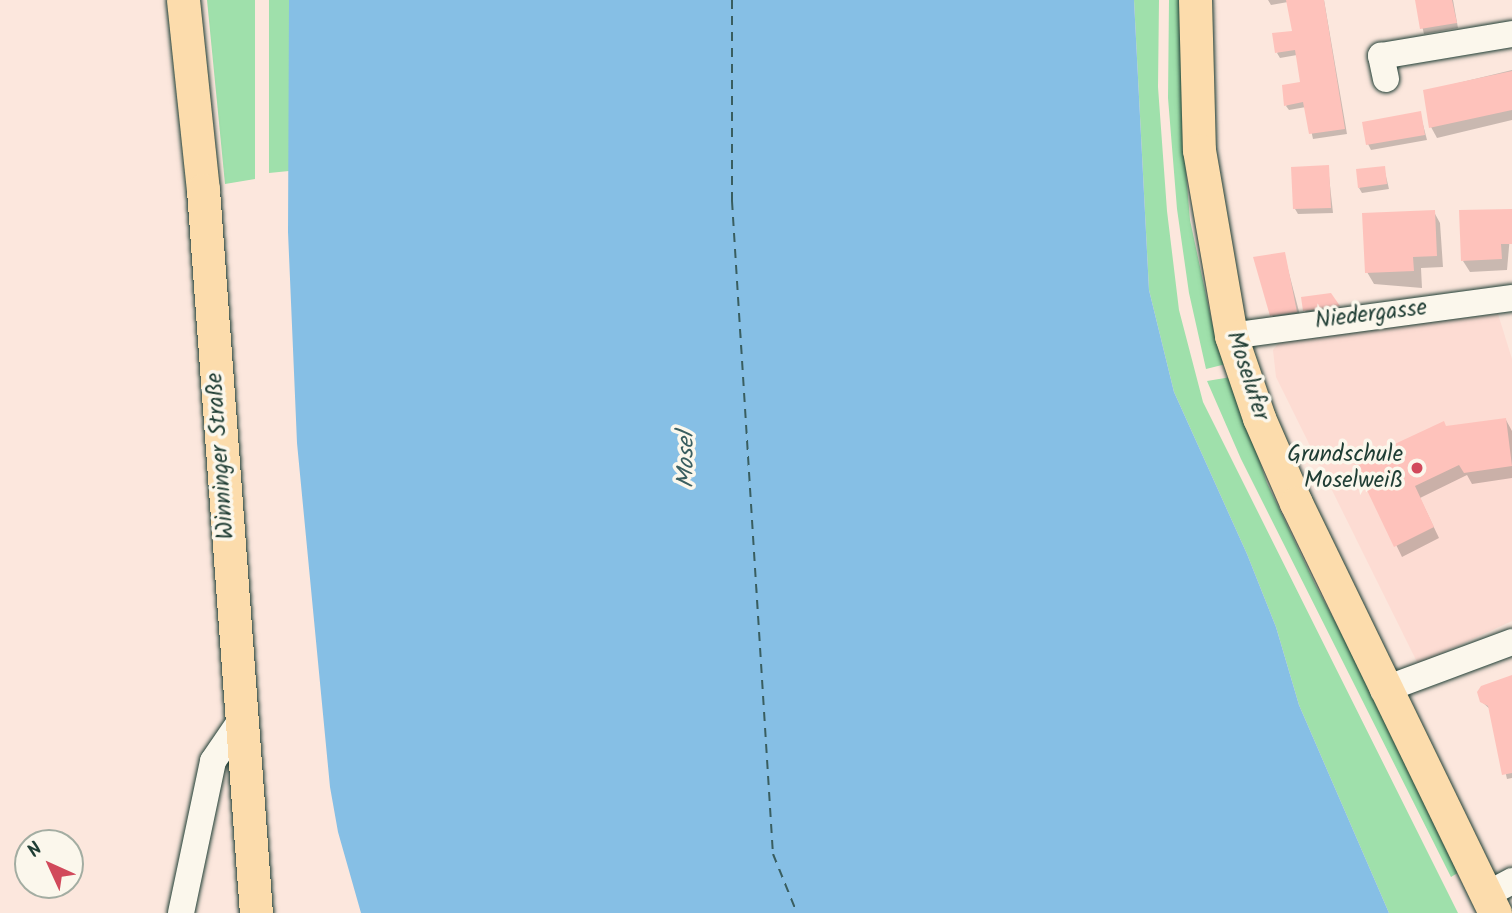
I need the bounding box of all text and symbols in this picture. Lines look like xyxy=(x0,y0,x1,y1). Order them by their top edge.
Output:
street label: Niedergasse xyxy=(1313,294,1429,336)
street label: Moselufer xyxy=(1220,328,1274,424)
street label: Winninger Straße xyxy=(201,372,241,540)
water label: Mosel xyxy=(673,432,701,488)
place label: Grundschule Moselweiß xyxy=(1287,441,1403,495)
marker: Grundschule Moselweiß xyxy=(1409,460,1425,476)
north arrow xyxy=(14,829,84,899)
text: N xyxy=(21,836,50,865)

